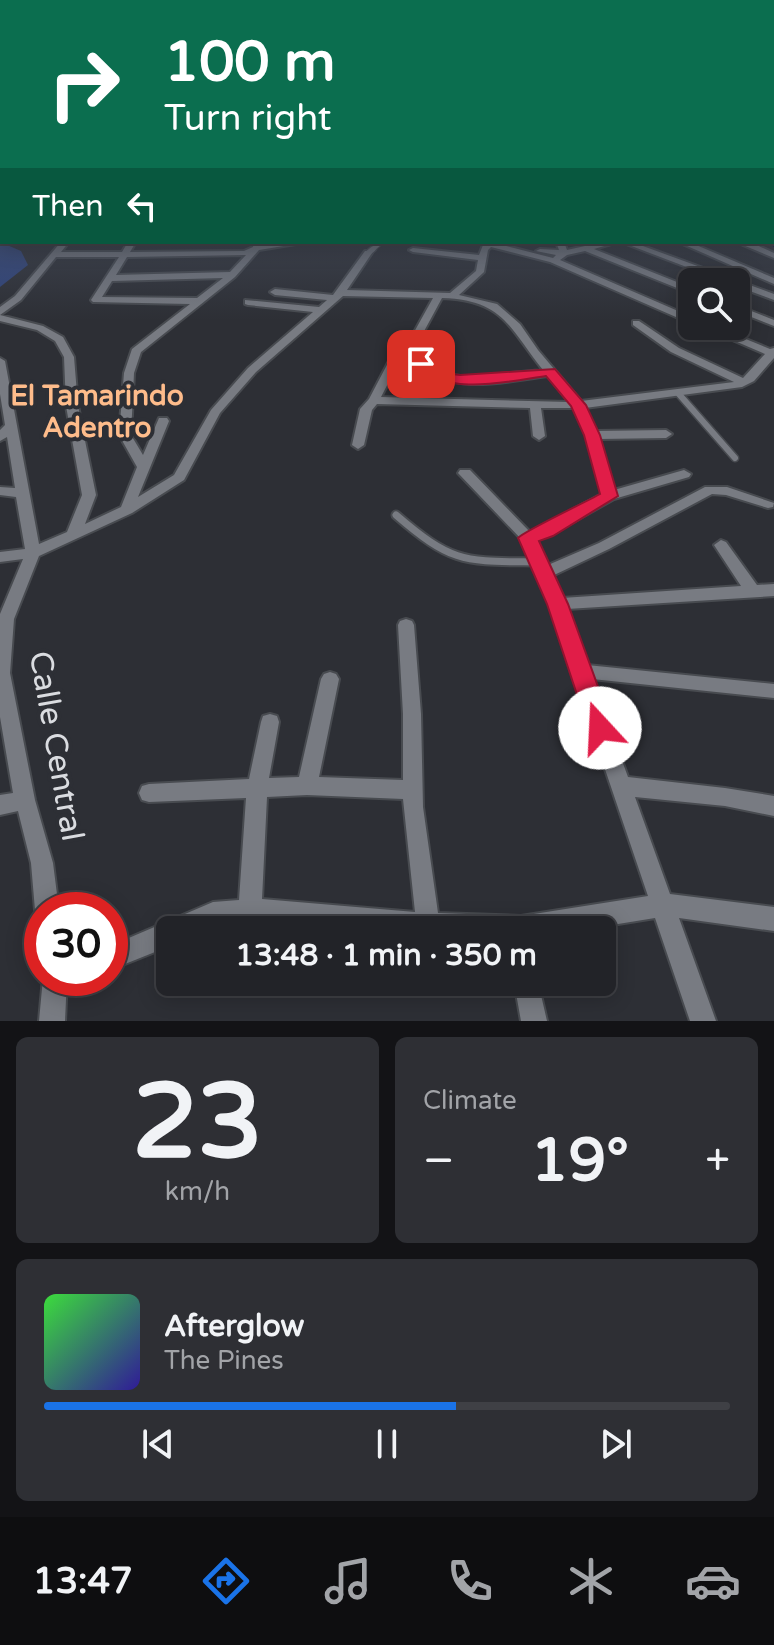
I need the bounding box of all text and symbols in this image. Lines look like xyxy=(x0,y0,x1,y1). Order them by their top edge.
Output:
text: 100 m xyxy=(164,29,335,96)
icon: right xyxy=(32,32,136,136)
text: Turn right xyxy=(164,97,331,140)
icon: left xyxy=(120,184,164,228)
text: Then xyxy=(32,188,104,225)
map controls xyxy=(678,268,750,340)
button: search xyxy=(678,268,750,340)
pin xyxy=(387,330,455,398)
icon: arrive xyxy=(399,342,443,386)
district label: El Tamarindo Adentro xyxy=(10,379,184,445)
street label: Calle Central xyxy=(21,648,91,844)
position arrow xyxy=(558,686,642,770)
speed limit sign: 30 xyxy=(24,892,128,996)
text: 13:48 · 1 min · 350 m xyxy=(235,937,537,974)
text: 23 xyxy=(132,1061,263,1186)
text: Climate xyxy=(423,1085,517,1116)
text: 19° xyxy=(531,1125,629,1197)
text: − xyxy=(423,1135,454,1188)
text: + xyxy=(705,1135,730,1188)
text: km/h xyxy=(165,1176,230,1207)
text: Afterglow xyxy=(164,1308,304,1345)
text: The Pines xyxy=(164,1345,284,1376)
icon: previous xyxy=(136,1422,180,1466)
icon: pause xyxy=(365,1422,409,1466)
icon: next xyxy=(594,1422,638,1466)
icon: directions xyxy=(198,1553,254,1609)
icon: music xyxy=(320,1553,376,1609)
icon: phone xyxy=(442,1553,498,1609)
icon: climate xyxy=(563,1553,619,1609)
icon: car xyxy=(685,1553,741,1609)
text: 13:47 xyxy=(33,1560,133,1603)

